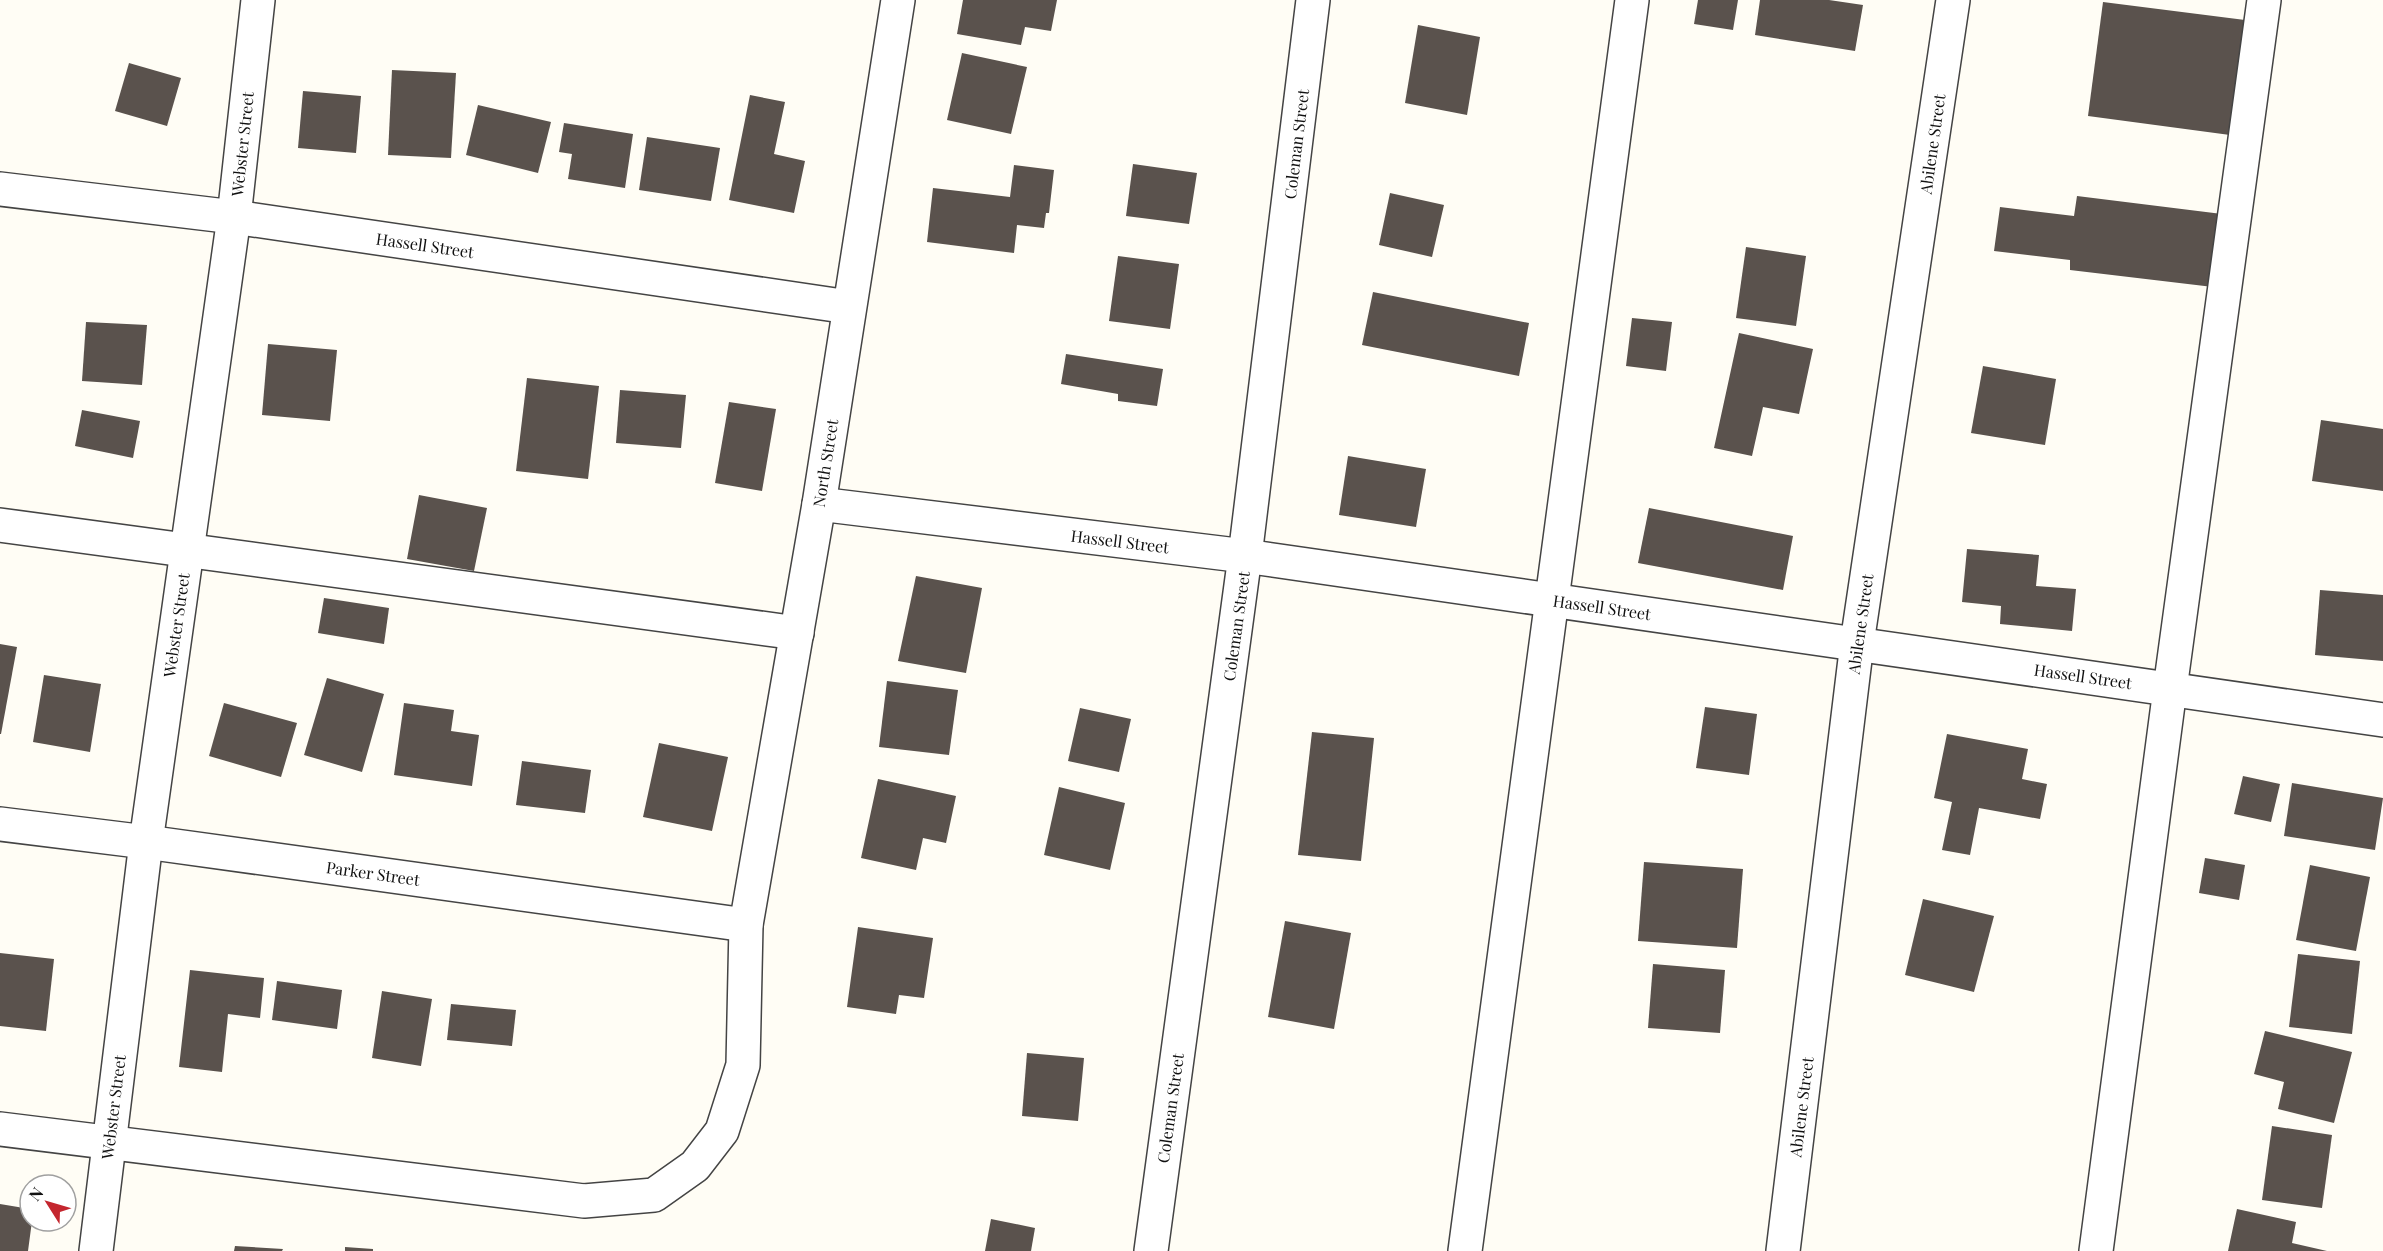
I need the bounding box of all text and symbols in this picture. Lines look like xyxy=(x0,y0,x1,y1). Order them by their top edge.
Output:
street label: Coleman Street xyxy=(1279,87,1313,200)
street label: Webster Street xyxy=(226,90,258,198)
street label: Abilene Street xyxy=(1914,92,1949,196)
street label: Hassell Street xyxy=(375,228,476,262)
street label: North Street xyxy=(808,417,842,509)
street label: Hassell Street xyxy=(1070,525,1170,557)
street label: Coleman Street xyxy=(1218,569,1254,682)
street label: Webster Street xyxy=(158,571,194,680)
street label: Abilene Street xyxy=(1842,572,1877,676)
street label: Hassell Street xyxy=(1552,590,1653,624)
street label: Hassell Street xyxy=(2033,659,2134,693)
street label: Parker Street xyxy=(325,856,421,890)
street label: Coleman Street xyxy=(1152,1051,1188,1164)
street label: Webster Street xyxy=(96,1053,130,1161)
street label: Abilene Street xyxy=(1784,1055,1818,1159)
north arrow xyxy=(18,1173,78,1233)
text: N xyxy=(24,1182,48,1205)

